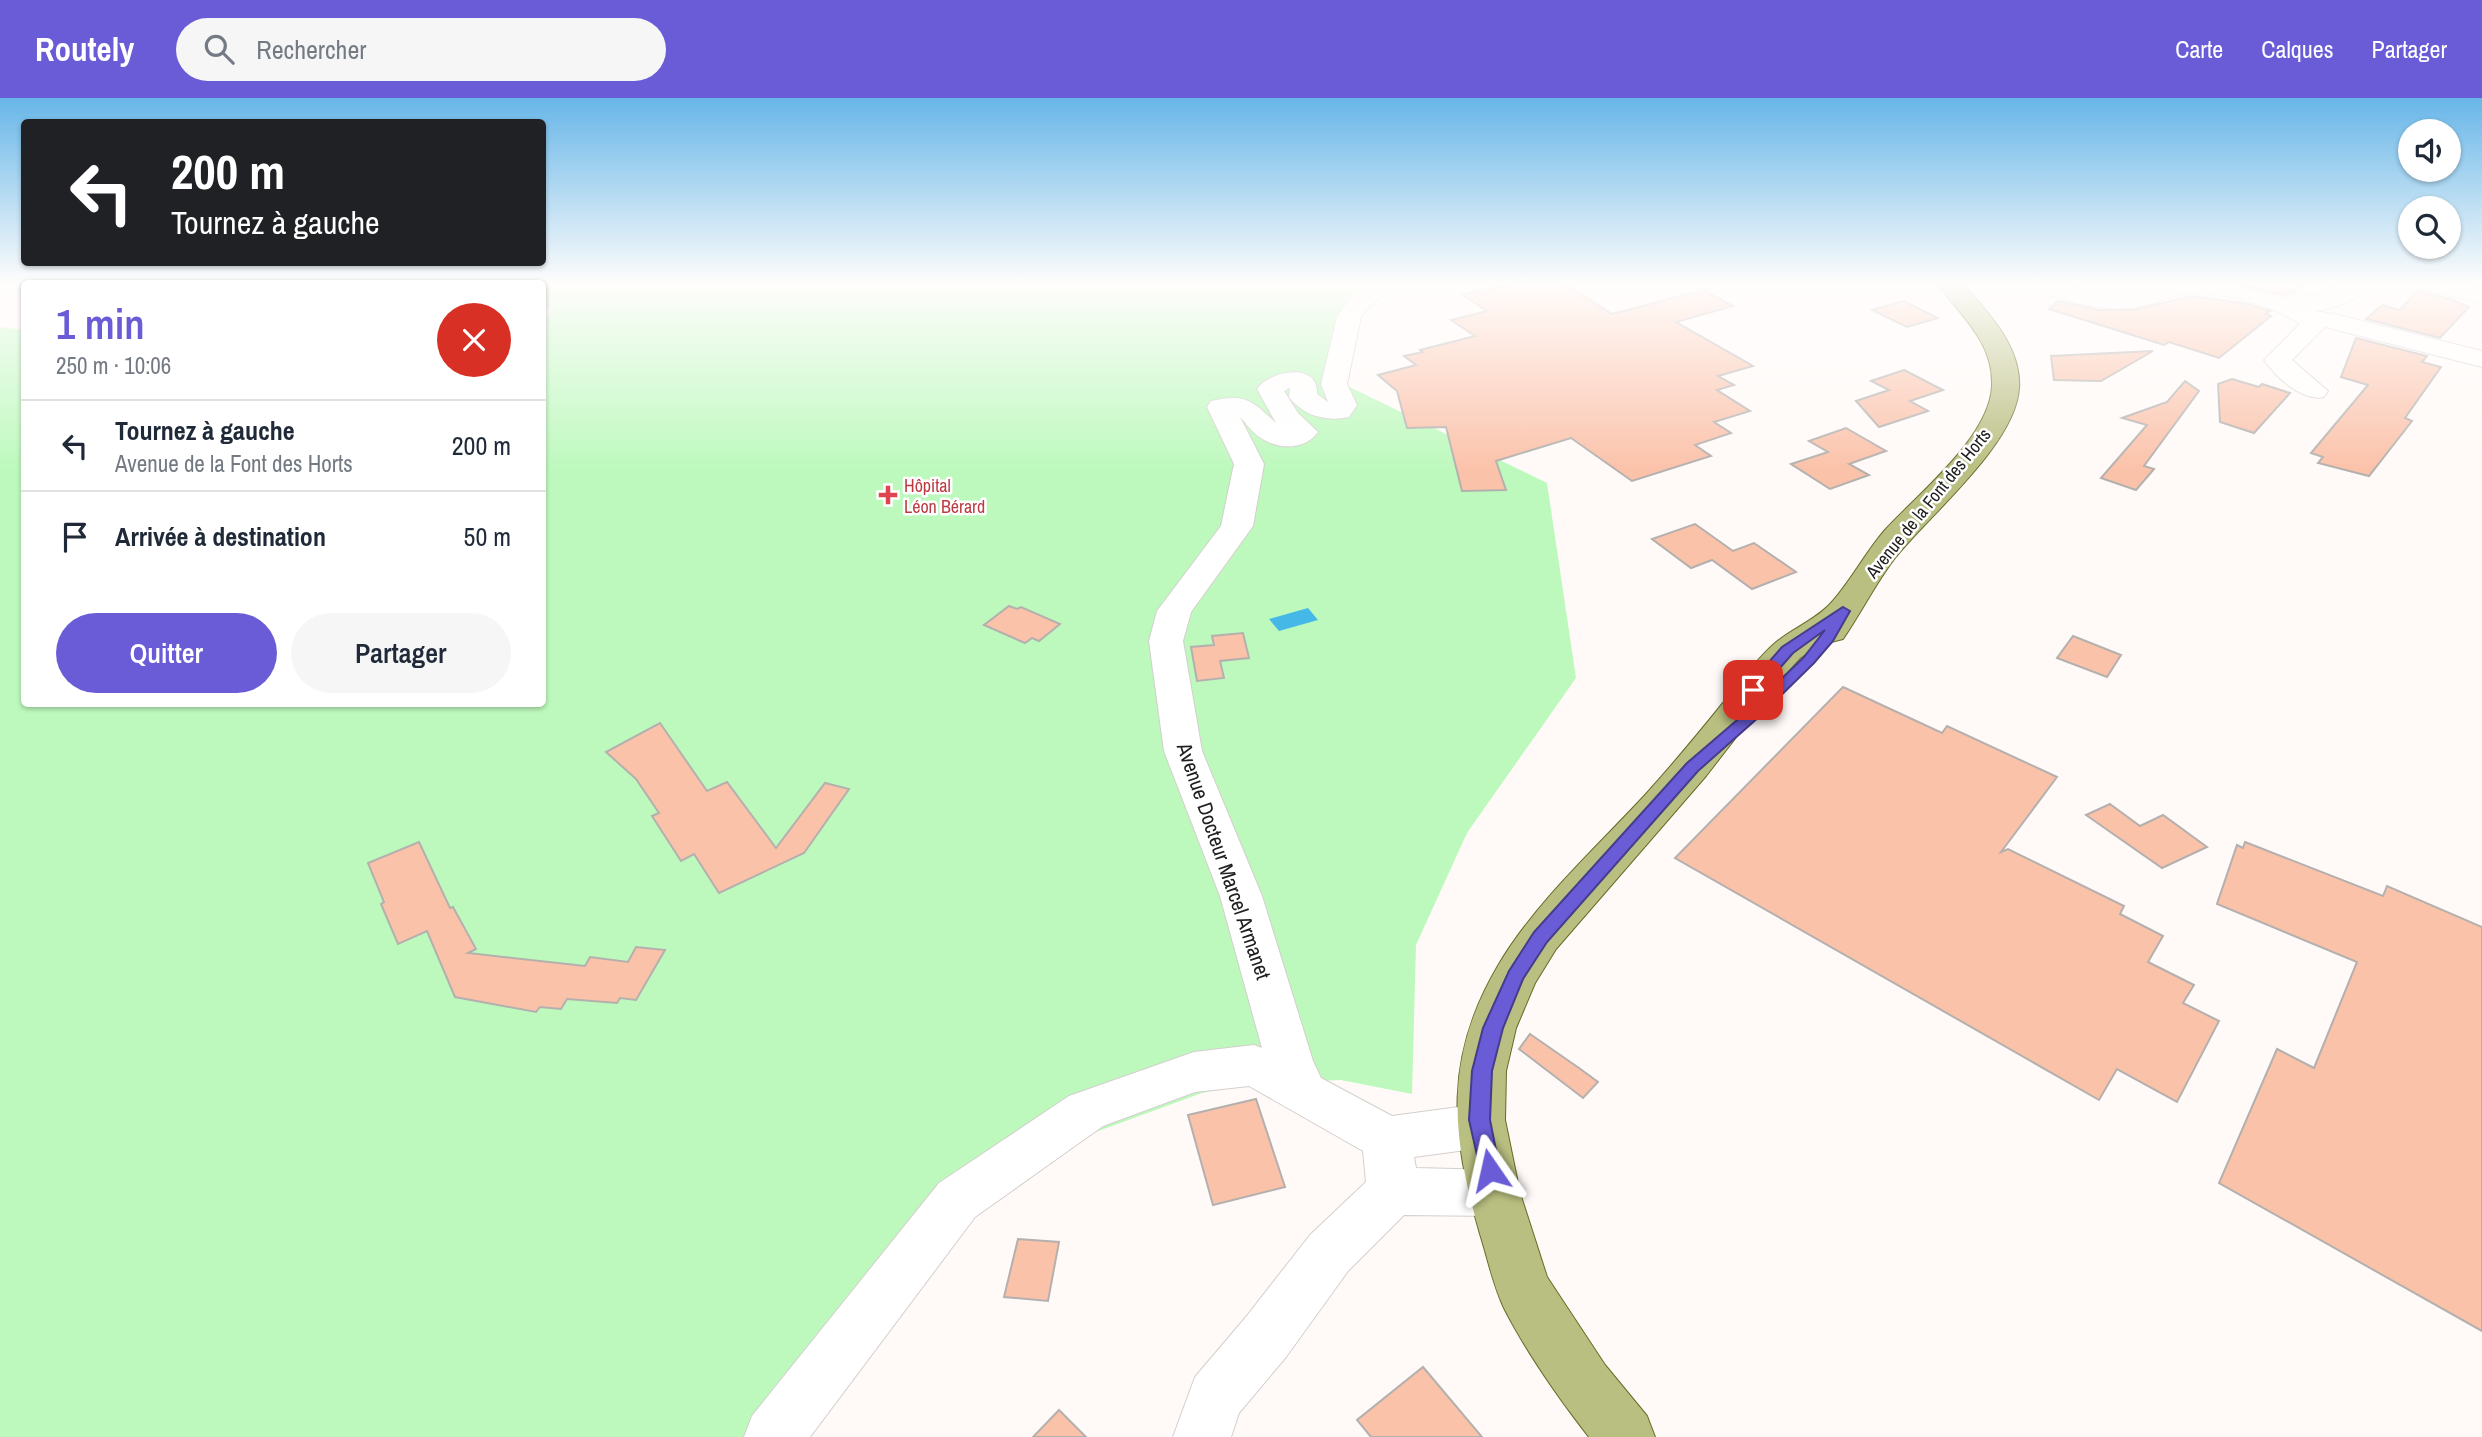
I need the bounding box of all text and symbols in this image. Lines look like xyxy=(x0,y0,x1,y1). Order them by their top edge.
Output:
search box xyxy=(176,18,666,81)
text: Routely xyxy=(35,27,134,71)
icon: search xyxy=(200,30,238,68)
text: Rechercher xyxy=(256,32,366,67)
text: Carte xyxy=(2175,33,2223,65)
text: Calques xyxy=(2261,33,2334,65)
text: Partager xyxy=(2372,33,2447,65)
map controls xyxy=(2398,119,2461,259)
button: sound xyxy=(2398,119,2461,182)
text: 200 m xyxy=(171,138,285,204)
icon: left xyxy=(56,147,147,238)
button: search xyxy=(2398,196,2461,259)
text: Tournez à gauche xyxy=(171,201,380,244)
text: 1 min xyxy=(56,296,145,352)
button: close xyxy=(437,303,511,377)
text: 250 m · 10:06 xyxy=(56,350,171,381)
text: Tournez à gauche xyxy=(115,413,295,448)
street label: Avenue de la Font des Horts xyxy=(1859,423,1996,584)
icon: left xyxy=(56,427,94,465)
text: 200 m xyxy=(452,428,511,463)
text: Avenue de la Font des Horts xyxy=(115,448,353,479)
place label: Hôpital Léon Bérard xyxy=(904,473,985,519)
marker: Hôpital Léon Bérard xyxy=(878,485,898,505)
icon: arrive xyxy=(56,518,94,556)
text: Arrivée à destination xyxy=(115,519,326,554)
text: 50 m xyxy=(464,519,511,554)
button: Quitter xyxy=(56,613,277,693)
button: Partager xyxy=(291,613,511,693)
pin xyxy=(1723,660,1783,720)
icon: arrive xyxy=(1734,671,1772,709)
street label: Avenue Docteur Marcel Armanet xyxy=(1170,738,1278,983)
position arrow xyxy=(1453,1133,1527,1207)

